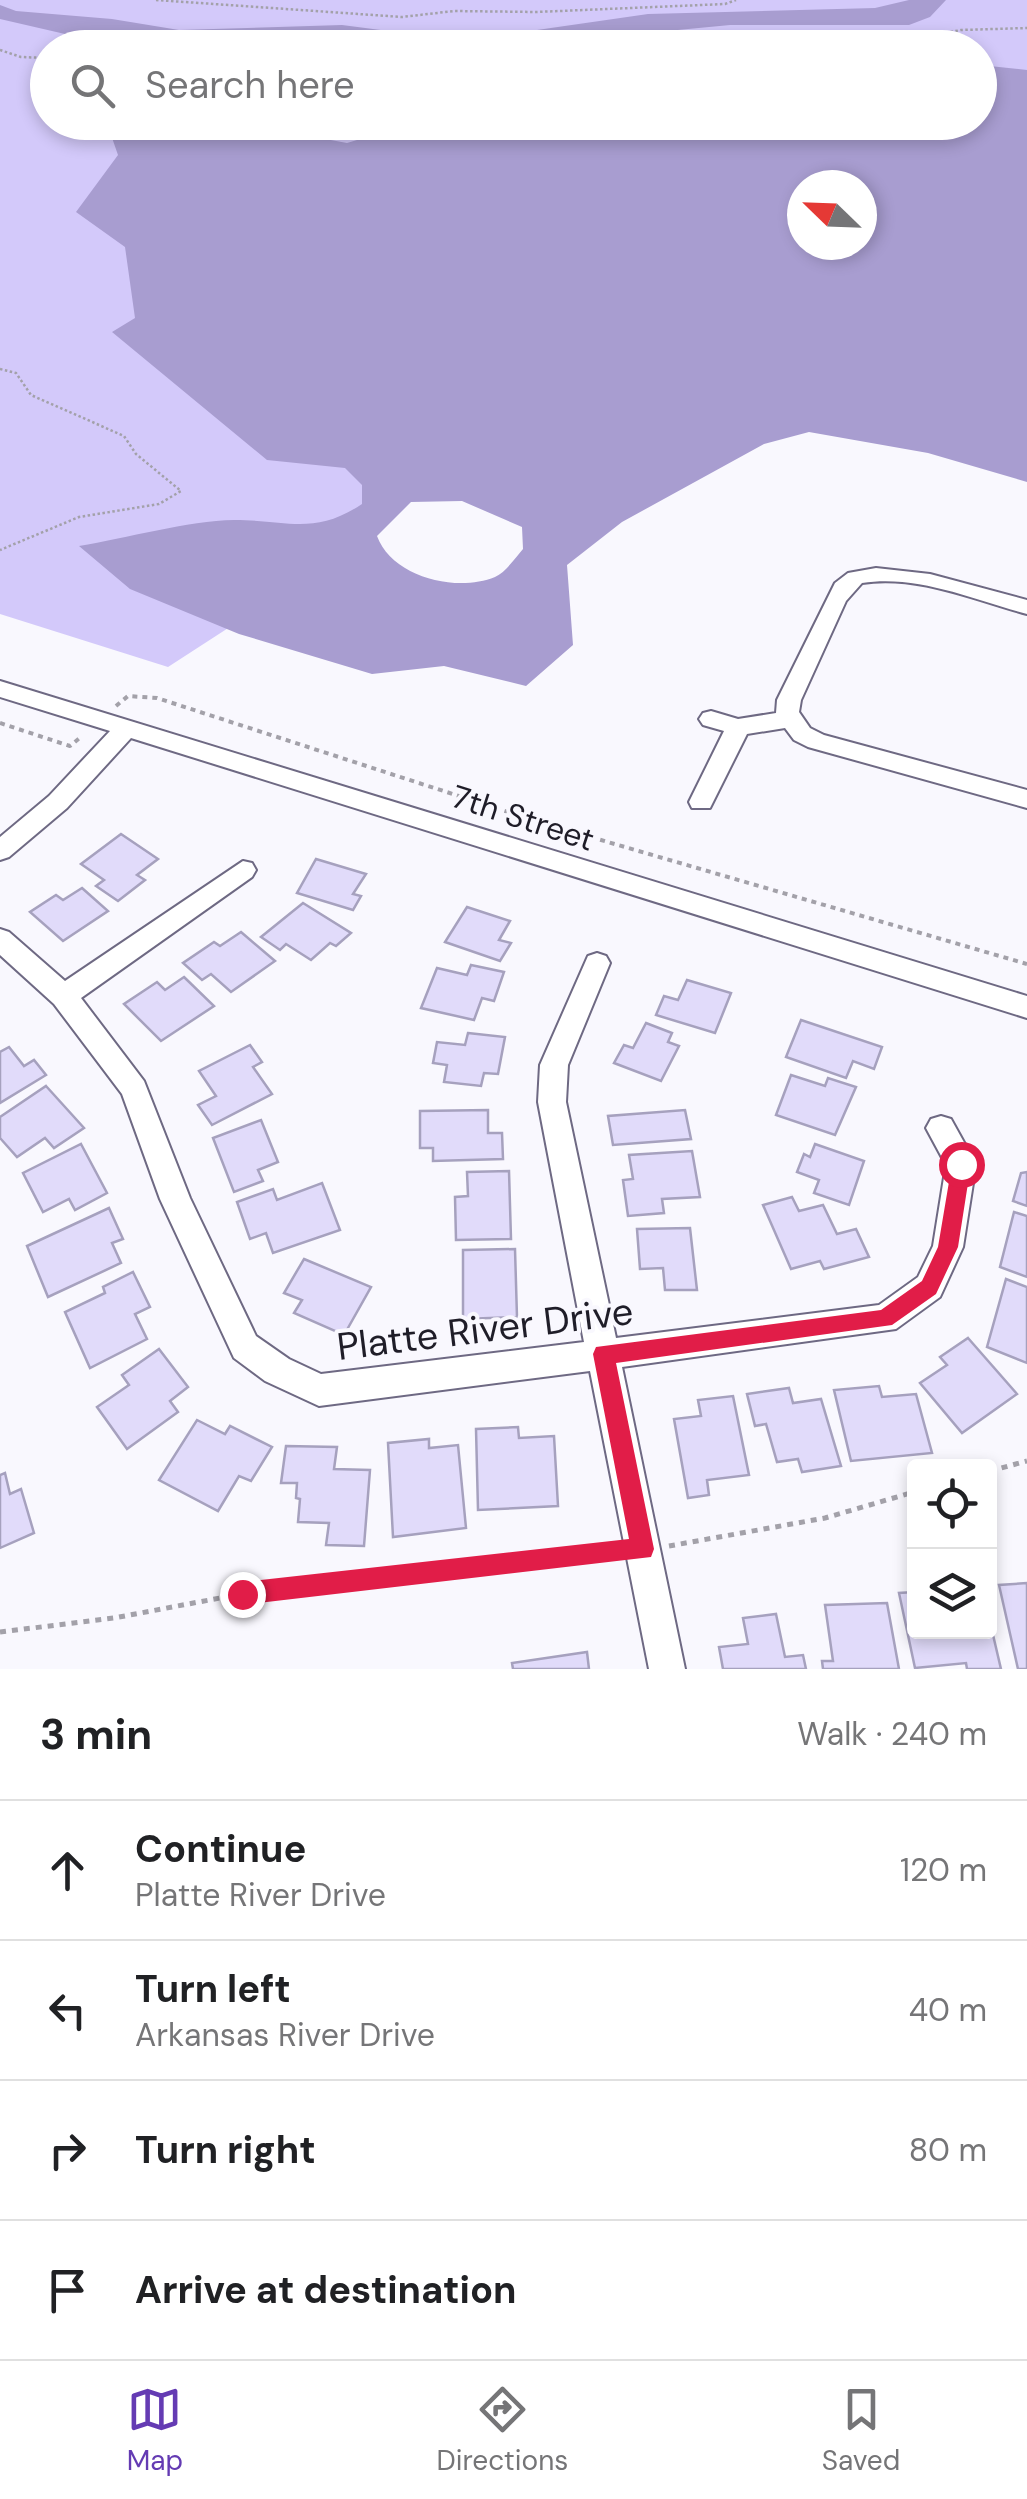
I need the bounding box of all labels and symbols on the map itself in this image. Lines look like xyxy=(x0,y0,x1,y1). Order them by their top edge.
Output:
north arrow xyxy=(787,170,877,260)
street label: 7th Street xyxy=(446,775,600,861)
route start xyxy=(939,1142,985,1188)
street label: Platte River Drive xyxy=(334,1286,636,1372)
route end xyxy=(220,1572,266,1618)

